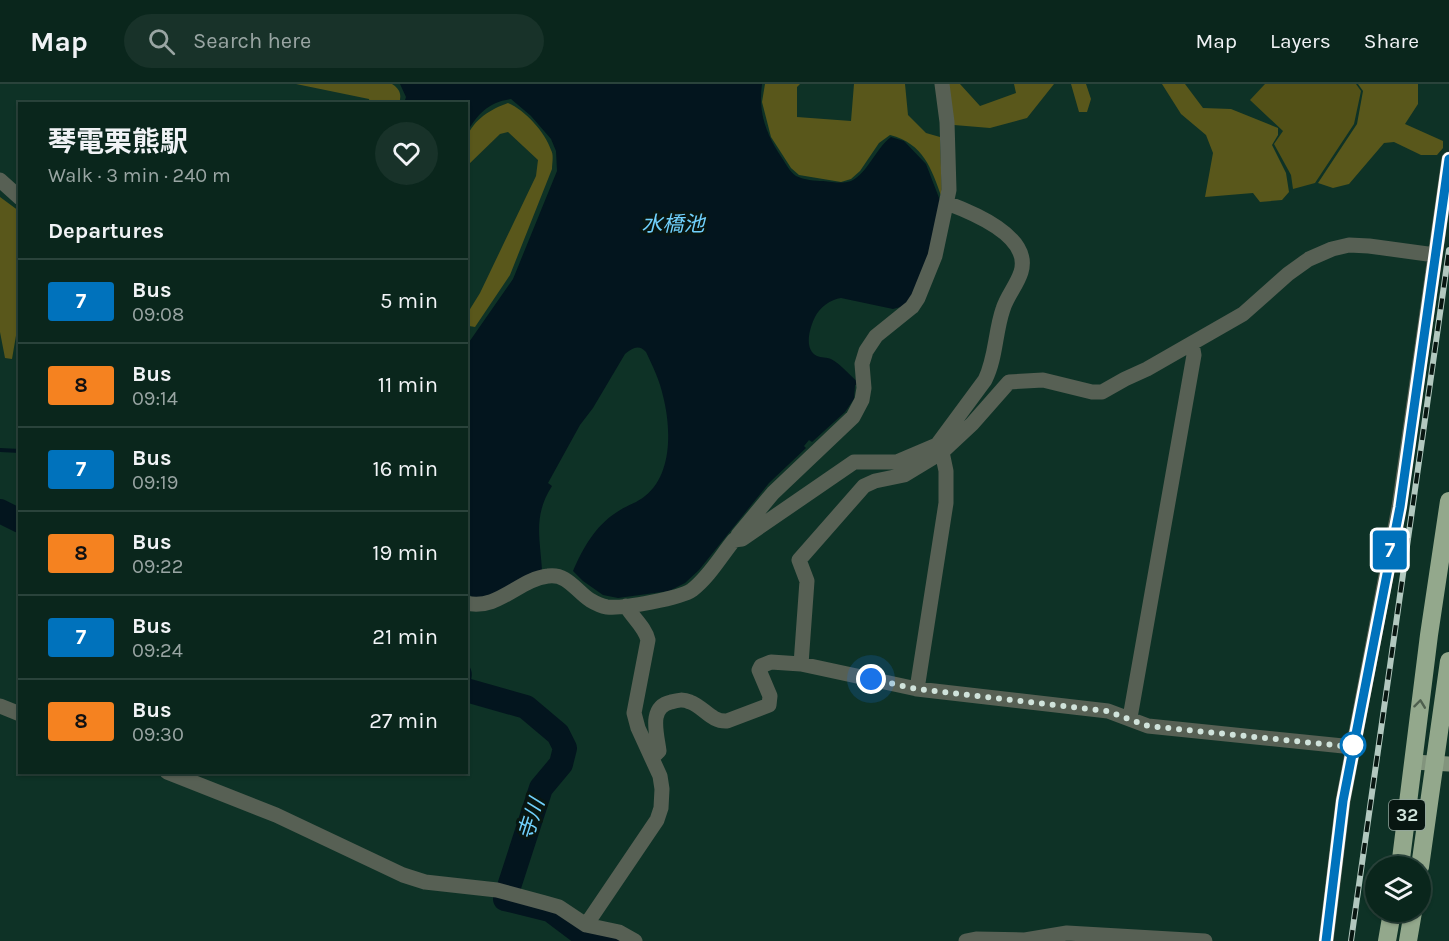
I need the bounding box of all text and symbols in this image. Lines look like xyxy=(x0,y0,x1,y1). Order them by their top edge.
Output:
search box xyxy=(124,14,544,68)
text: Map xyxy=(30,25,88,58)
icon: search xyxy=(145,25,178,58)
text: Search here xyxy=(193,28,311,54)
text: Map xyxy=(1195,29,1237,53)
text: Layers xyxy=(1270,29,1331,53)
text: Share xyxy=(1364,29,1419,53)
button: heart xyxy=(375,122,438,185)
text: 琴電栗熊駅 xyxy=(48,125,188,158)
text: Walk · 3 min · 240 m xyxy=(48,164,231,187)
water label: 水橋池 xyxy=(642,212,706,236)
text: Departures xyxy=(48,218,164,244)
text: Bus xyxy=(132,277,172,303)
text: 5 min xyxy=(380,288,438,314)
text: 7 xyxy=(76,289,86,313)
text: 09:08 xyxy=(132,303,184,326)
text: Bus xyxy=(132,361,172,387)
text: 11 min xyxy=(378,372,438,398)
text: 8 xyxy=(74,373,88,397)
text: 09:14 xyxy=(132,387,178,410)
text: Bus xyxy=(132,445,172,471)
text: 16 min xyxy=(372,456,438,482)
text: 7 xyxy=(76,457,86,481)
text: 09:19 xyxy=(132,471,178,494)
text: Bus xyxy=(132,529,172,555)
line badge: 7 xyxy=(1370,530,1410,570)
text: 7 xyxy=(1385,538,1395,562)
text: 19 min xyxy=(372,540,438,566)
text: 8 xyxy=(74,541,88,565)
text: 09:22 xyxy=(132,555,183,578)
text: Bus xyxy=(132,613,172,639)
text: 21 min xyxy=(372,624,438,650)
text: 7 xyxy=(76,625,86,649)
text: 09:24 xyxy=(132,639,183,662)
your location xyxy=(856,664,886,694)
text: Bus xyxy=(132,697,172,723)
one-way arrow xyxy=(1413,699,1426,709)
text: 27 min xyxy=(369,708,438,734)
text: 8 xyxy=(74,709,88,733)
text: 09:30 xyxy=(132,723,184,746)
unlabelled marker xyxy=(1340,732,1366,758)
water label: 寺川 xyxy=(513,793,550,843)
road number: 32 xyxy=(1389,800,1425,830)
map controls xyxy=(1365,856,1431,922)
button: layers xyxy=(1365,856,1431,922)

